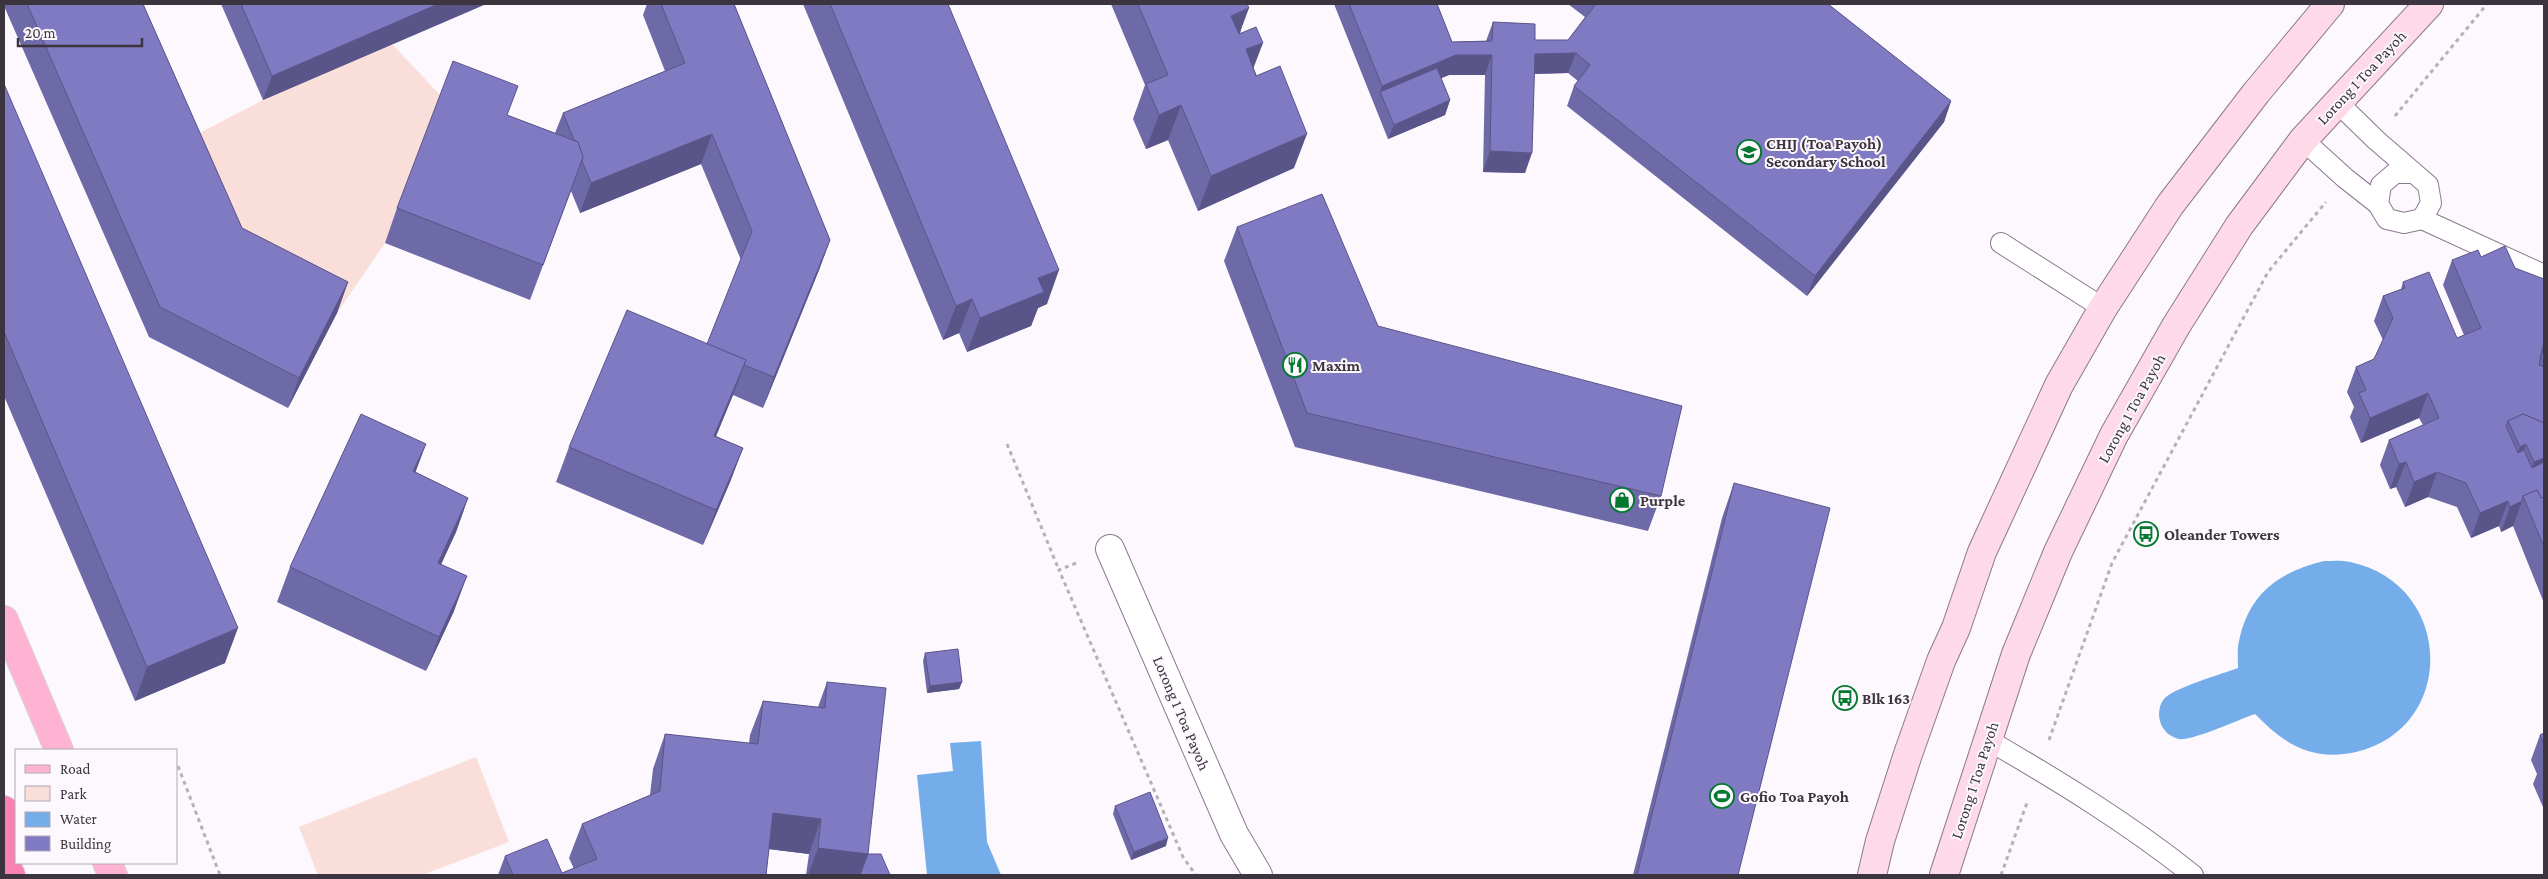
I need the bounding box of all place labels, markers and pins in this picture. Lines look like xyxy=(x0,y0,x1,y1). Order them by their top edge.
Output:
place label: CHIJ (Toa Payoh) Secondary School xyxy=(1766,135,1886,170)
school or university icon: CHIJ (Toa Payoh) Secondary School xyxy=(1736,139,1762,165)
restaurant icon: Maxim xyxy=(1282,352,1308,378)
place label: Maxim xyxy=(1312,357,1360,374)
shop icon: Purple xyxy=(1609,487,1635,513)
place label: Purple xyxy=(1640,492,1686,509)
bus stop icon: Oleander Towers xyxy=(2133,521,2159,547)
place label: Oleander Towers xyxy=(2164,526,2280,543)
bus stop icon: Blk 163 xyxy=(1832,685,1858,711)
place label: Blk 163 xyxy=(1862,690,1910,707)
sports icon: Gofio Toa Payoh xyxy=(1709,783,1735,809)
place label: Gofio Toa Payoh xyxy=(1740,788,1849,805)

